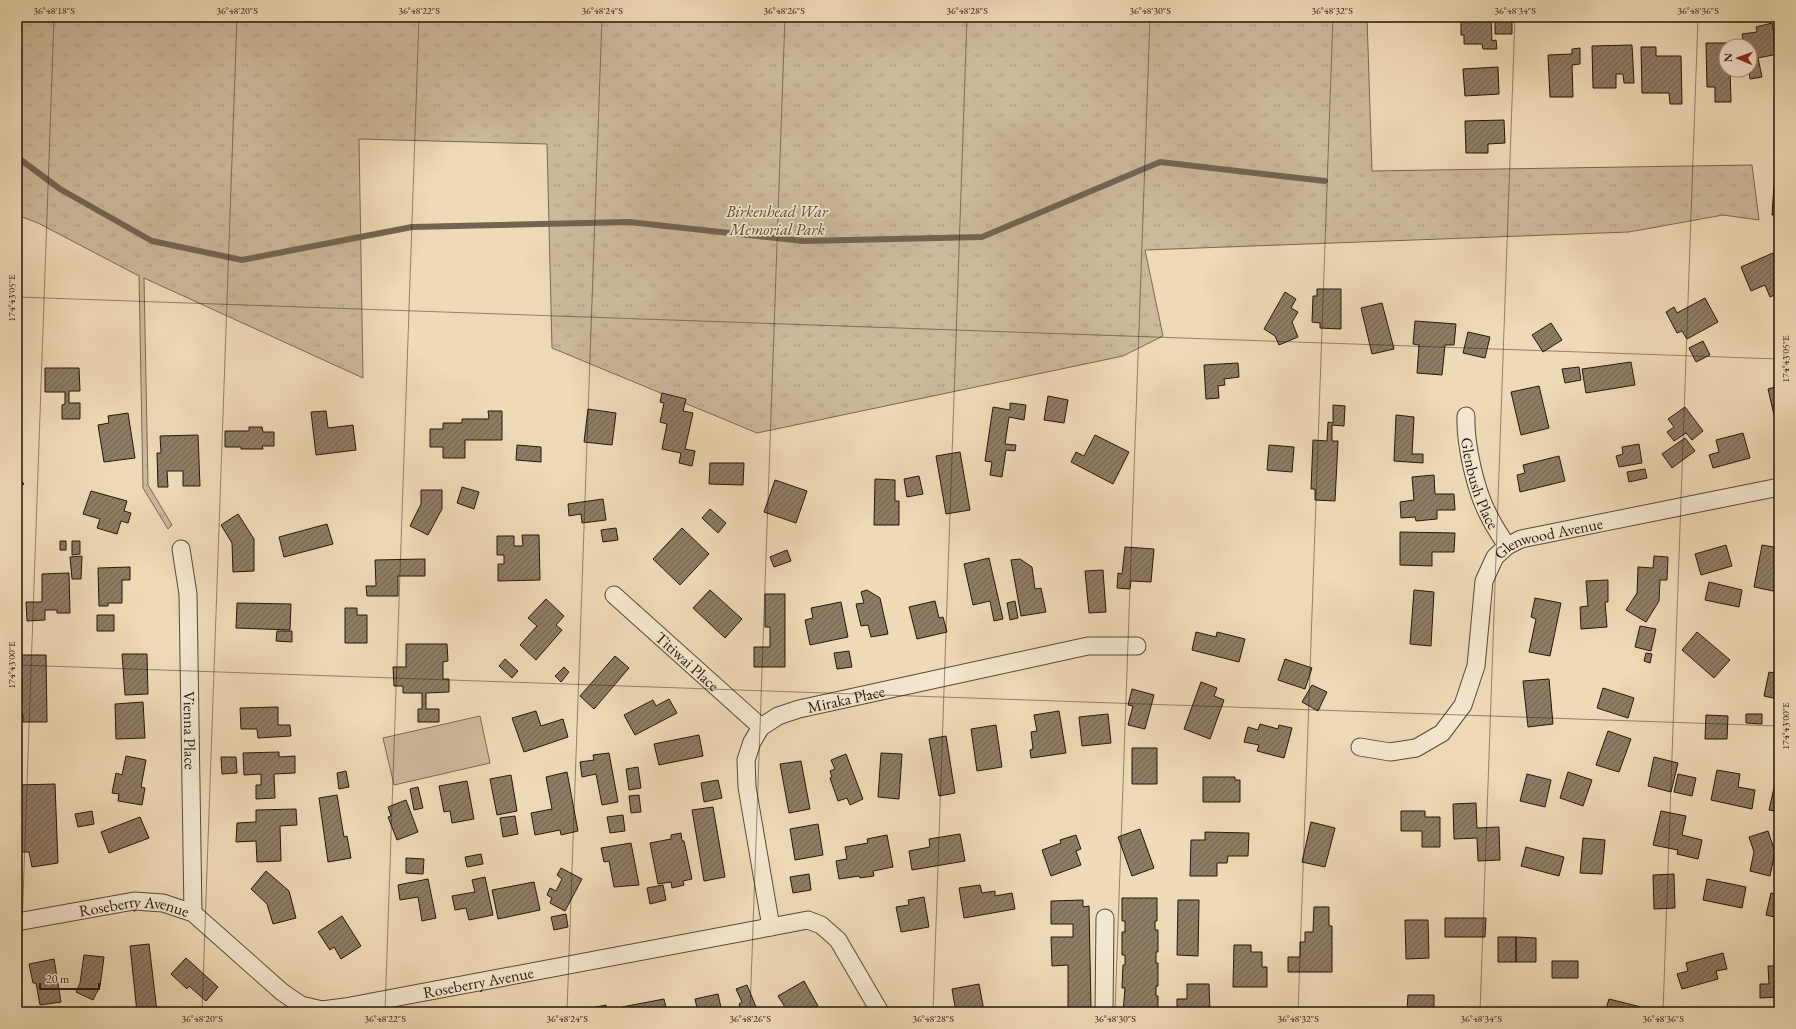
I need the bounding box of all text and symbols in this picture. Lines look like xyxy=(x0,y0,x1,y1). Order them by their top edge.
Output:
text: 36°48'18"S xyxy=(33,4,75,17)
text: 36°48'20"S xyxy=(216,4,258,17)
text: 36°48'22"S xyxy=(398,4,440,17)
text: 36°48'24"S xyxy=(581,4,623,17)
text: 36°48'26"S xyxy=(763,4,805,17)
text: 36°48'28"S xyxy=(946,4,988,17)
text: 36°48'30"S xyxy=(1129,4,1171,17)
text: 36°48'32"S xyxy=(1311,4,1353,17)
text: 36°48'34"S xyxy=(1494,4,1536,17)
text: 36°48'36"S xyxy=(1677,4,1719,17)
north arrow xyxy=(1718,38,1758,78)
text: N xyxy=(1721,53,1735,62)
park label: Birkenhead War Memorial Park xyxy=(725,201,829,240)
text: 174°43'05"E xyxy=(5,274,18,322)
text: 174°43'05"E xyxy=(1779,335,1792,383)
street label: Glenbush Place xyxy=(1457,436,1504,533)
street label: Glenwood Avenue xyxy=(1489,512,1605,564)
street label: Titiwai Place xyxy=(651,627,724,695)
text: 174°43'00"E xyxy=(5,641,18,689)
street label: Miraka Place xyxy=(805,680,887,717)
street label: Vienna Place xyxy=(179,691,201,770)
text: 174°43'00"E xyxy=(1779,702,1792,750)
street label: Roseberry Avenue xyxy=(77,891,192,922)
street label: Roseberry Avenue xyxy=(421,961,535,1003)
scale bar xyxy=(40,965,99,991)
text: 20 m xyxy=(46,971,70,987)
text: 36°48'20"S xyxy=(181,1012,223,1025)
text: 36°48'22"S xyxy=(364,1012,406,1025)
text: 36°48'24"S xyxy=(546,1012,588,1025)
text: 36°48'26"S xyxy=(729,1012,771,1025)
text: 36°48'28"S xyxy=(912,1012,954,1025)
text: 36°48'30"S xyxy=(1094,1012,1136,1025)
text: 36°48'32"S xyxy=(1277,1012,1319,1025)
text: 36°48'34"S xyxy=(1460,1012,1502,1025)
text: 36°48'36"S xyxy=(1642,1012,1684,1025)

